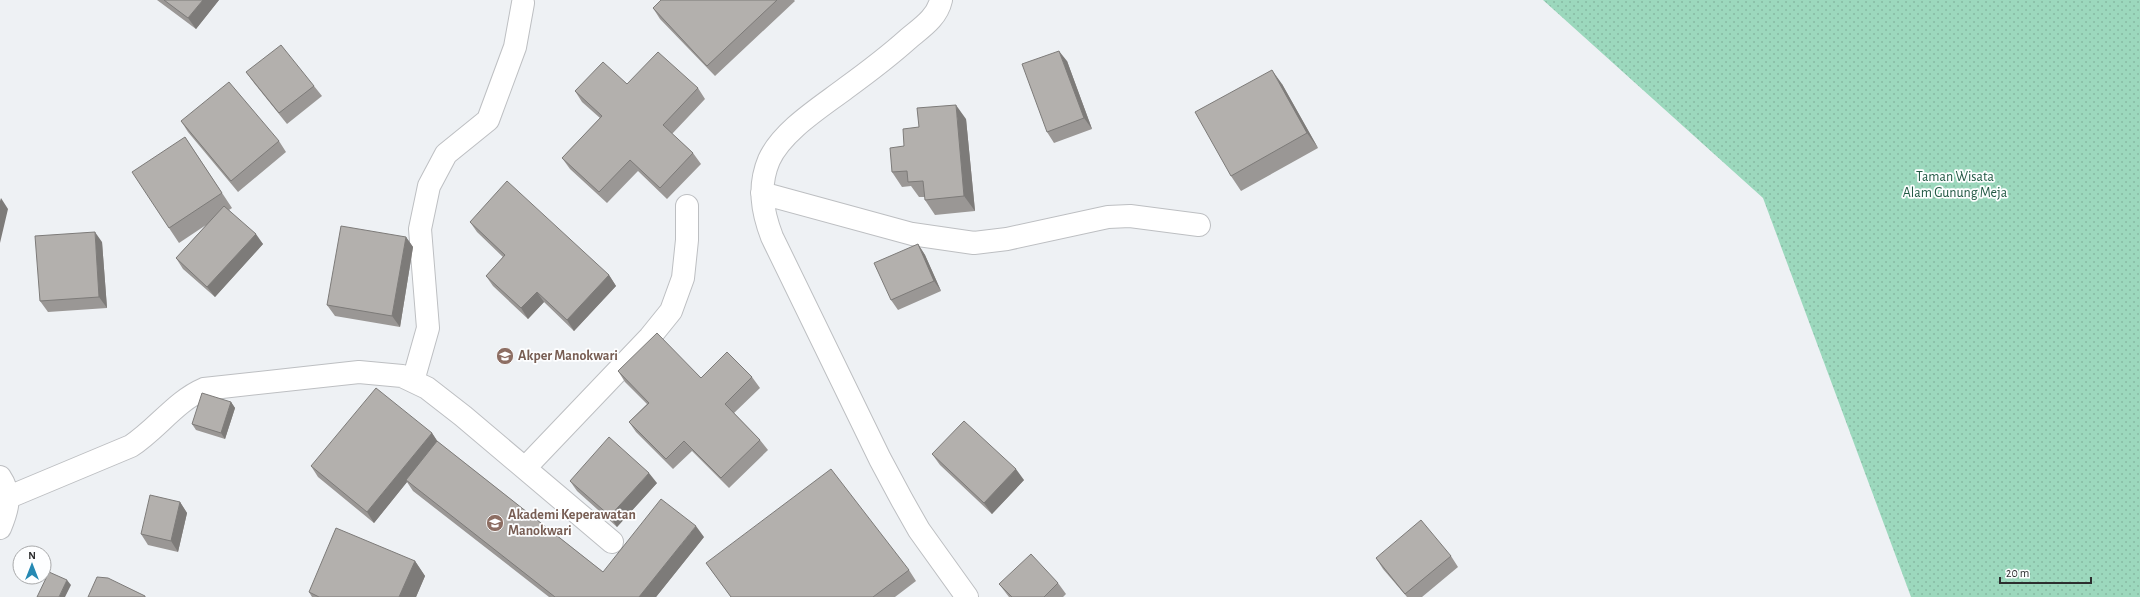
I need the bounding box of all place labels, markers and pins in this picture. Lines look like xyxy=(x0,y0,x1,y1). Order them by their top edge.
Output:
school or university icon: Akper Manokwari xyxy=(495,346,515,366)
place label: Akper Manokwari xyxy=(518,349,618,363)
place label: Akademi Keperawatan Manokwari xyxy=(508,508,636,538)
school or university icon: Akademi Keperawatan Manokwari xyxy=(485,513,505,533)

